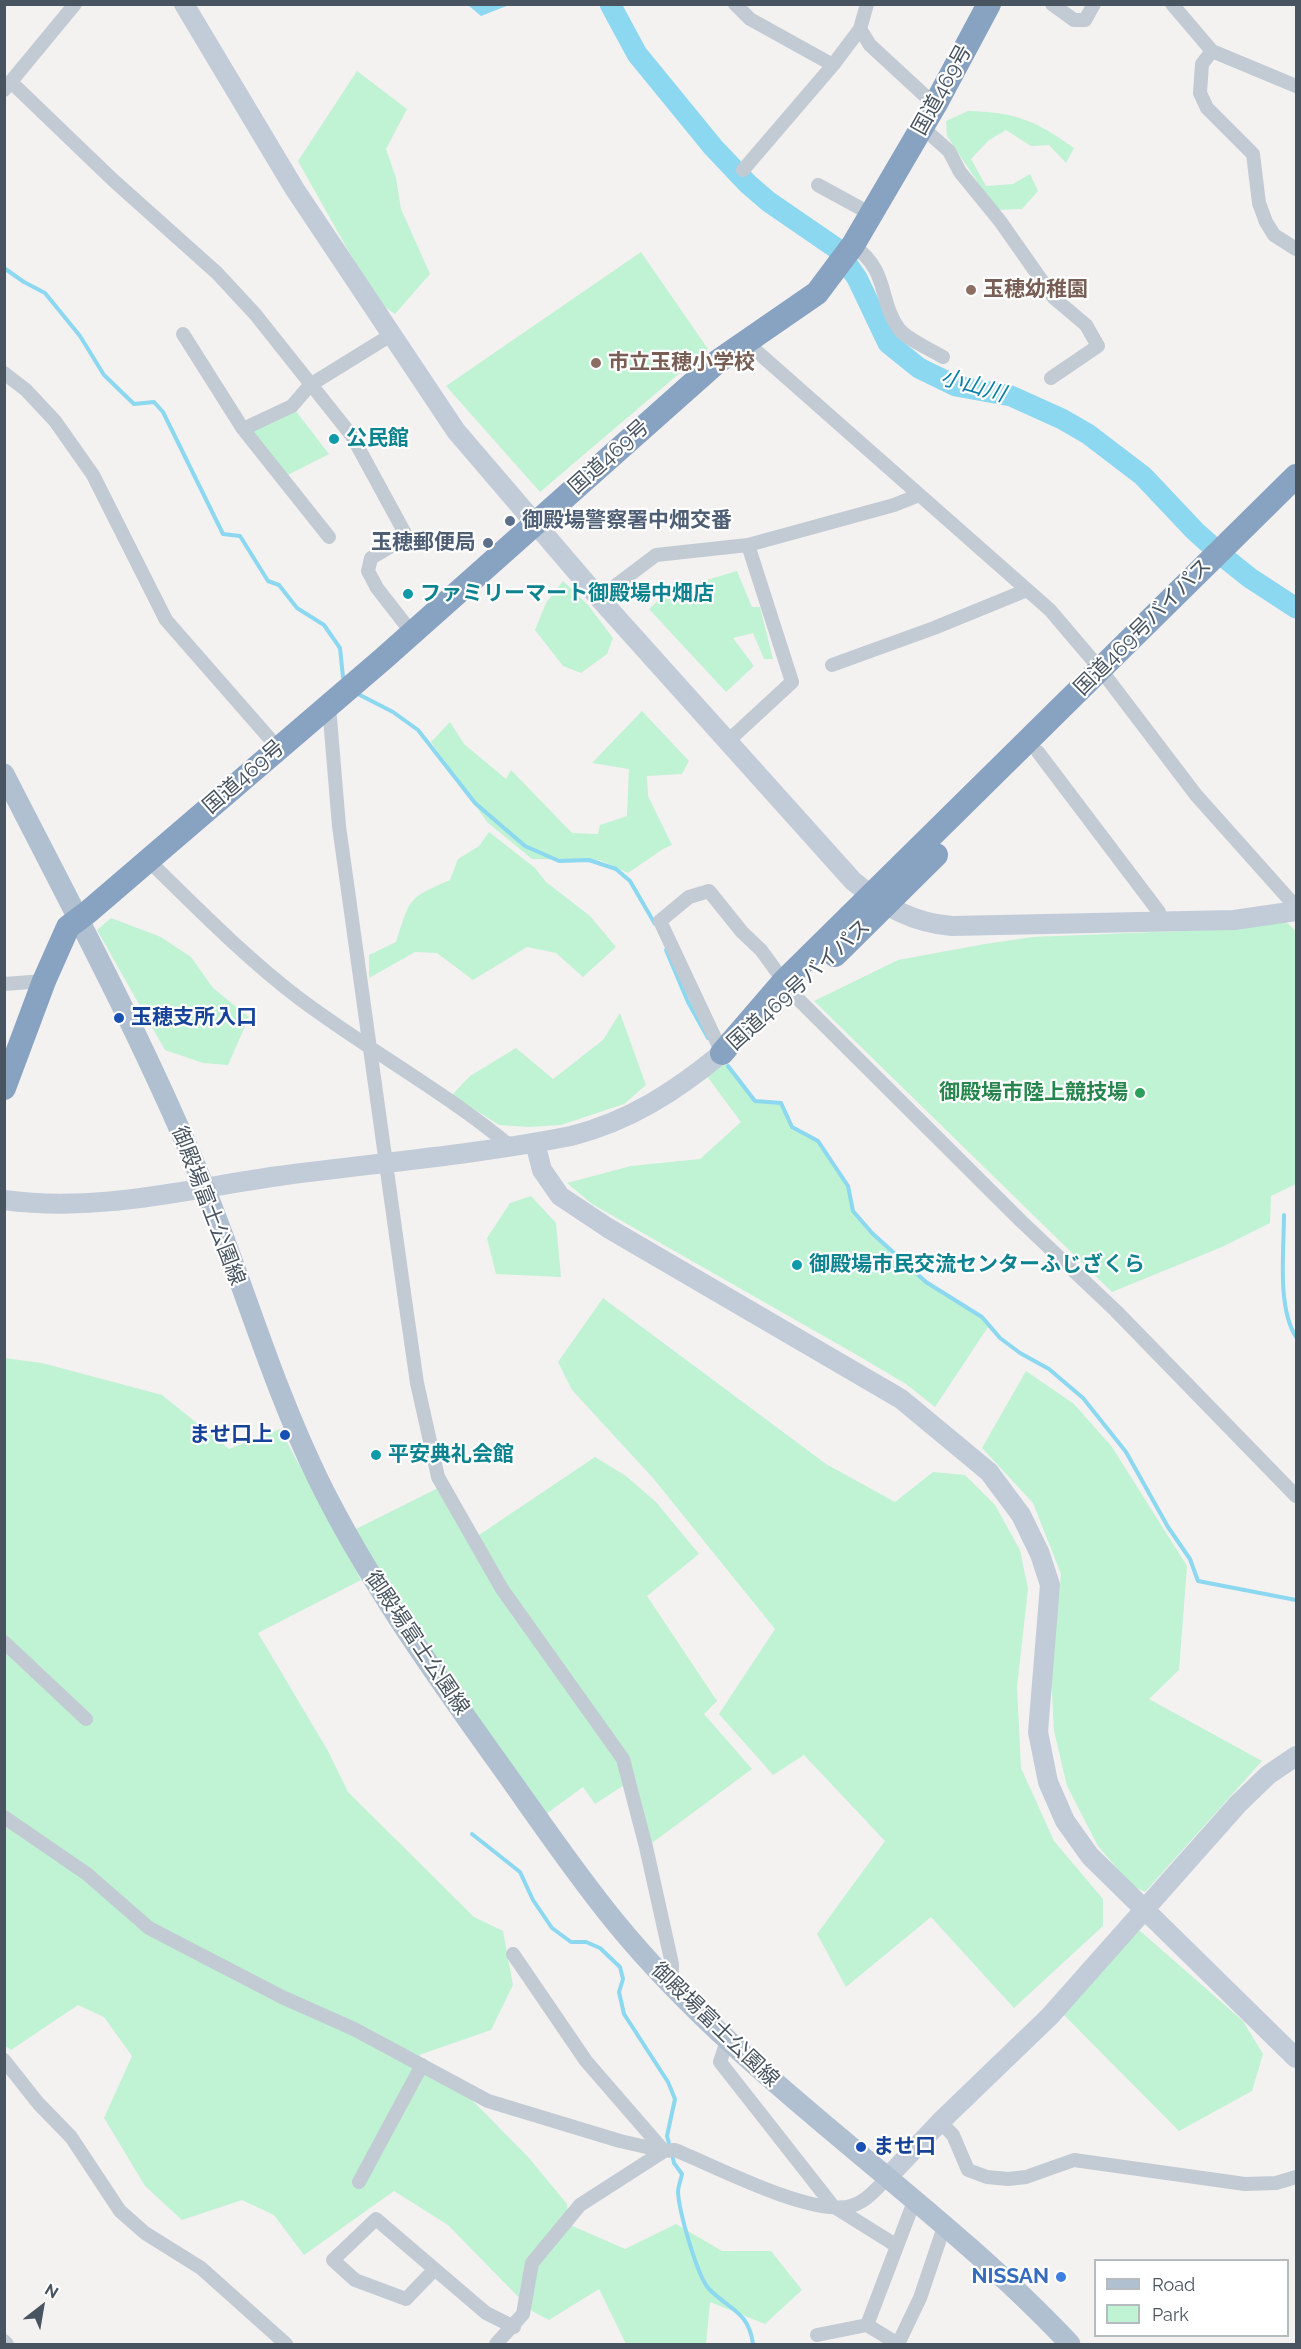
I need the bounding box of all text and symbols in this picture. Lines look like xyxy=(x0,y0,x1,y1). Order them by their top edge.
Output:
street label: 国道469号 xyxy=(907,40,977,140)
place label: 玉穂幼稚園 xyxy=(983,277,1088,303)
marker: 玉穂幼稚園 xyxy=(964,283,978,297)
place label: 市立玉穂小学校 xyxy=(608,350,755,376)
marker: 市立玉穂小学校 xyxy=(589,356,603,370)
water label: 小山川 xyxy=(938,364,1008,408)
street label: 国道469号 xyxy=(564,414,654,500)
place label: 公民館 xyxy=(346,426,409,452)
marker: 公民館 xyxy=(327,432,341,446)
place label: 御殿場警察署中畑交番 xyxy=(522,508,732,534)
marker: 御殿場警察署中畑交番 xyxy=(503,514,517,528)
place label: 玉穂郵便局 xyxy=(371,530,476,556)
marker: 玉穂郵便局 xyxy=(481,536,495,550)
street label: 国道469号バイパス xyxy=(1069,553,1217,701)
place label: ファミリーマート御殿場中畑店 xyxy=(420,581,714,607)
marker: ファミリーマート御殿場中畑店 xyxy=(401,587,415,601)
street label: 国道469号 xyxy=(198,735,290,819)
street label: 国道469号バイパス xyxy=(722,914,876,1056)
place label: 玉穂支所入口 xyxy=(131,1005,257,1031)
marker: 玉穂支所入口 xyxy=(112,1011,126,1025)
place label: 御殿場市陸上競技場 xyxy=(939,1080,1128,1106)
marker: 御殿場市陸上競技場 xyxy=(1133,1086,1147,1100)
street label: 御殿場富士公園線 xyxy=(166,1123,250,1289)
place label: 御殿場市民交流センターふじざくら xyxy=(809,1252,1145,1278)
marker: 御殿場市民交流センターふじざくら xyxy=(790,1258,804,1272)
place label: ませ口上 xyxy=(189,1422,273,1448)
marker: ませ口上 xyxy=(278,1428,292,1442)
place label: 平安典礼会館 xyxy=(388,1442,514,1468)
marker: 平安典礼会館 xyxy=(369,1448,383,1462)
street label: 御殿場富士公園線 xyxy=(360,1566,474,1720)
street label: 御殿場富士公園線 xyxy=(646,1958,784,2092)
place label: ませ口 xyxy=(873,2134,936,2160)
marker: ませ口 xyxy=(854,2140,868,2154)
legend xyxy=(1094,2259,1289,2337)
place label: NISSAN xyxy=(971,2264,1049,2290)
marker: NISSAN xyxy=(1054,2270,1068,2284)
text: Road xyxy=(1152,2274,1195,2295)
north arrow xyxy=(12,2277,72,2337)
text: N xyxy=(41,2280,62,2302)
text: Park xyxy=(1152,2304,1189,2325)

